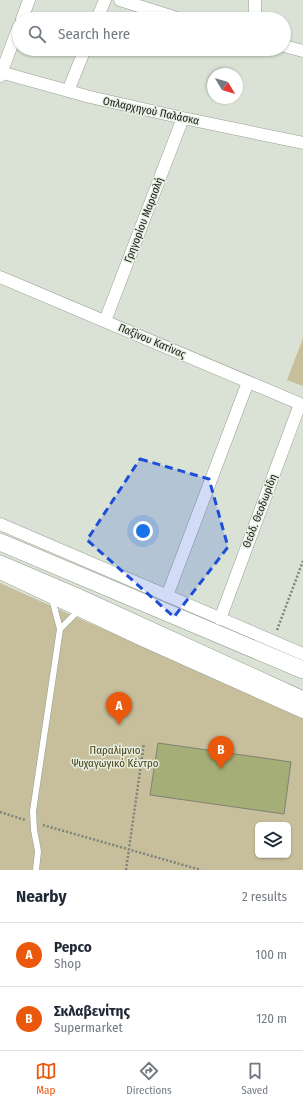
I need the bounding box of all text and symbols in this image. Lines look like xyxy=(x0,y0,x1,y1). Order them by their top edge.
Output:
search box xyxy=(12,12,291,56)
icon: search xyxy=(26,23,48,45)
text: Search here xyxy=(58,25,130,43)
north arrow xyxy=(207,68,243,104)
street label: Οπλαρχηγού Παλάσκα xyxy=(102,94,200,128)
street label: Γρηγορίου Μαρασλή xyxy=(122,176,166,264)
street label: Παξίνου Κατίνας xyxy=(116,321,188,361)
street label: Θεόδ. Θεοδωρίδη xyxy=(240,472,280,550)
your location xyxy=(133,521,153,541)
pin: A xyxy=(106,692,132,725)
pin: B xyxy=(208,736,234,769)
park label: Παραλίμνιο Ψυχαγωγικό Κέντρο xyxy=(71,744,159,770)
map controls xyxy=(255,822,291,858)
button: layers xyxy=(255,822,291,858)
text: Nearby xyxy=(16,886,67,907)
text: 2 results xyxy=(242,889,287,904)
text: Pepco xyxy=(54,938,92,956)
text: A xyxy=(25,947,33,962)
text: 100 m xyxy=(255,947,287,962)
text: Shop xyxy=(54,956,81,971)
text: Σκλαβενίτης xyxy=(54,1002,130,1020)
text: B xyxy=(25,1011,33,1026)
text: 120 m xyxy=(256,1011,287,1026)
text: Supermarket xyxy=(54,1020,123,1035)
tab: Map xyxy=(35,1060,57,1097)
tab: Directions xyxy=(126,1060,172,1097)
tab: Saved xyxy=(241,1060,268,1097)

